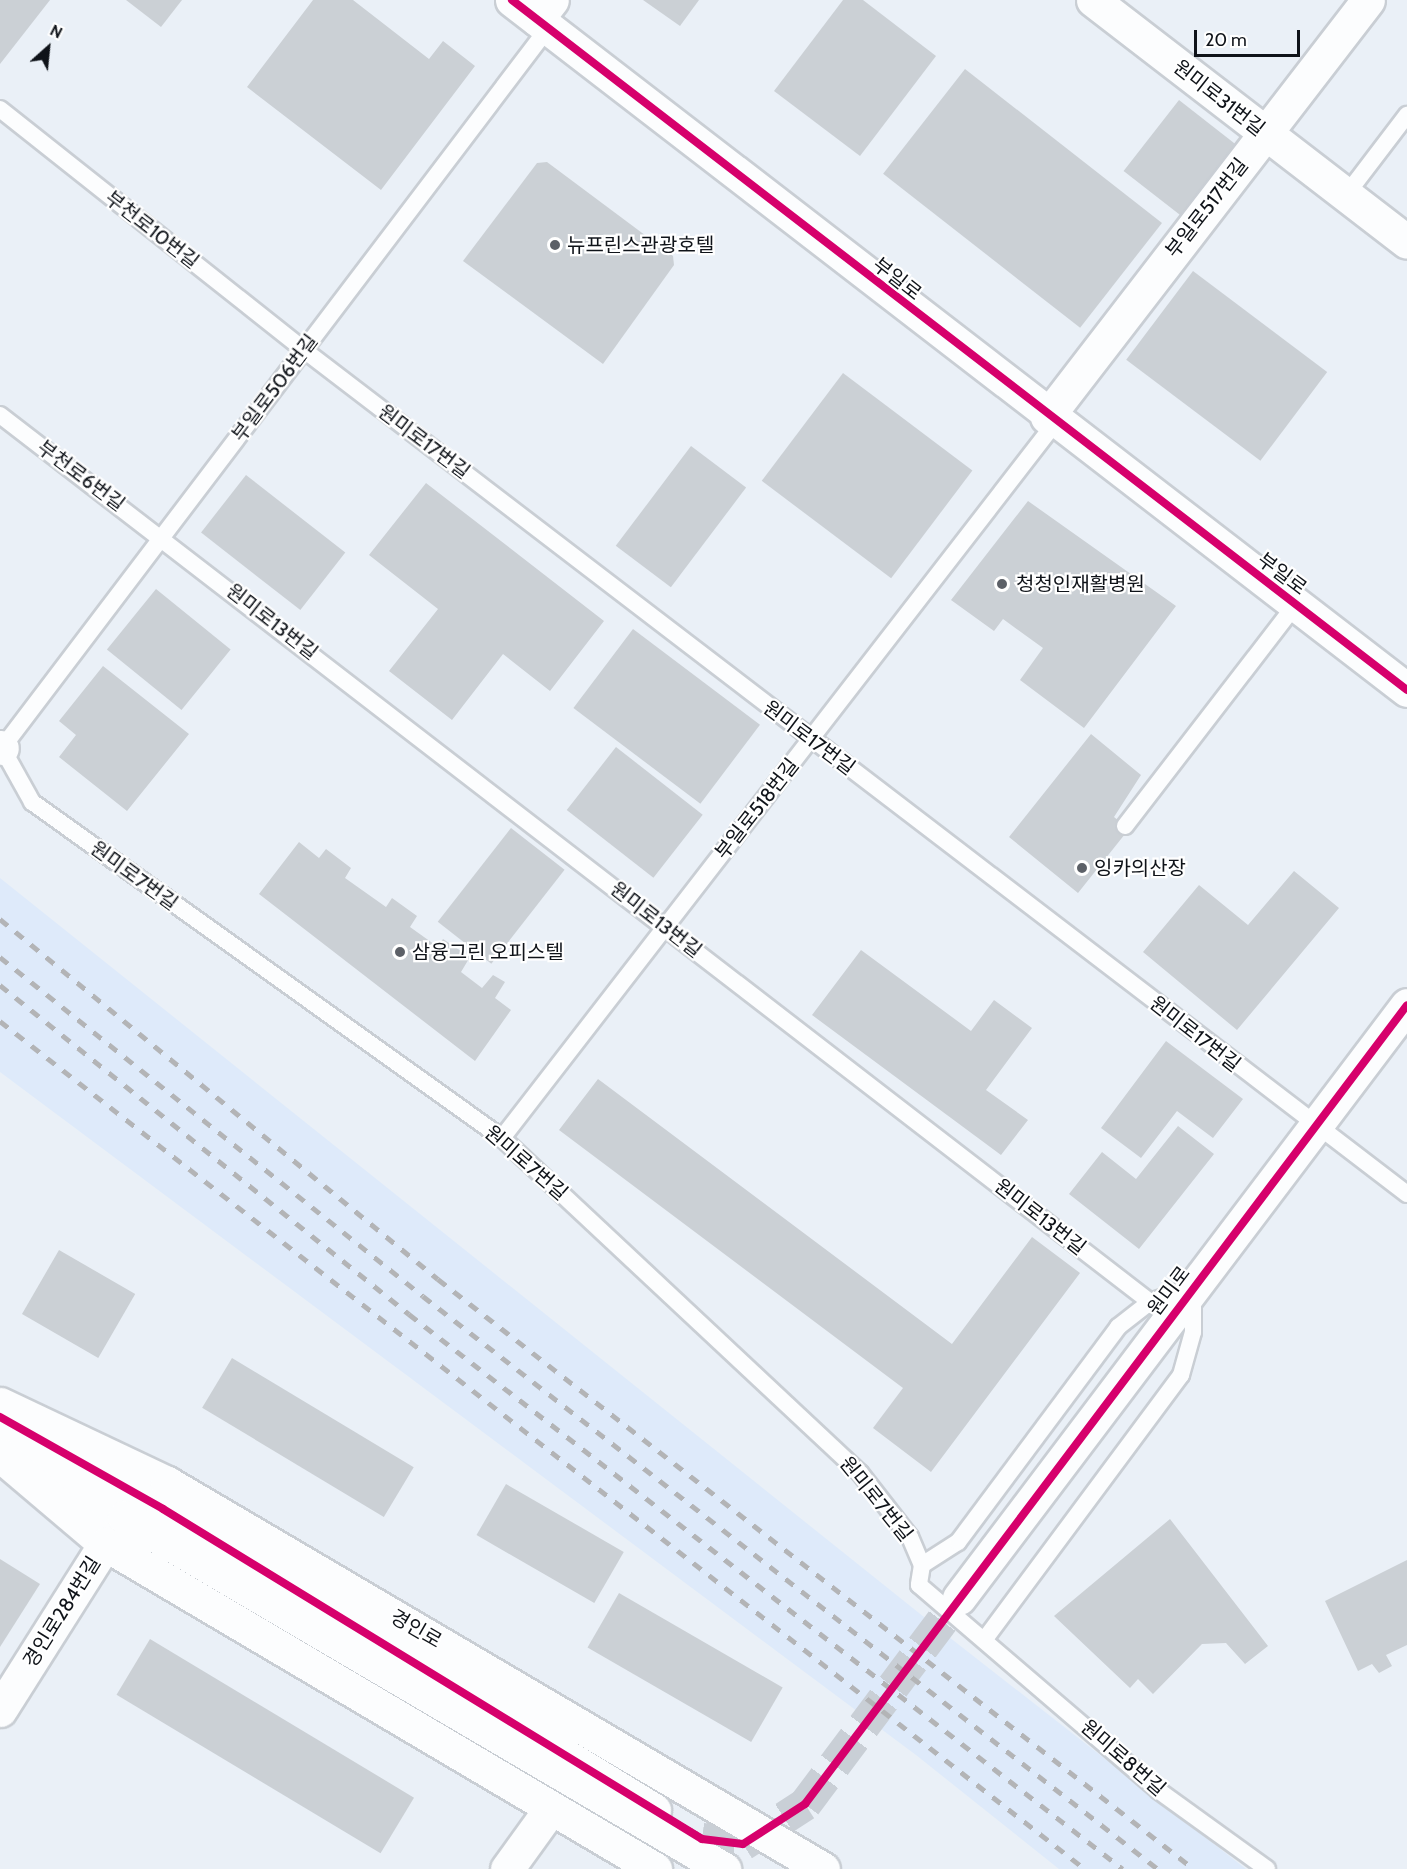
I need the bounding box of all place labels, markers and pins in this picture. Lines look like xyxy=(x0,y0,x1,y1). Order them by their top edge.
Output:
place label: 뉴프린스관광호텔 xyxy=(567,233,714,257)
marker: 뉴프린스관광호텔 xyxy=(548,238,562,252)
place label: 청청인재활병원 xyxy=(1016,572,1145,596)
marker: 청청인재활병원 xyxy=(993,575,1011,593)
place label: 잉카의산장 xyxy=(1094,856,1186,880)
marker: 잉카의산장 xyxy=(1075,861,1089,875)
place label: 삼융그린 오피스텔 xyxy=(412,940,564,964)
marker: 삼융그린 오피스텔 xyxy=(393,945,407,959)

